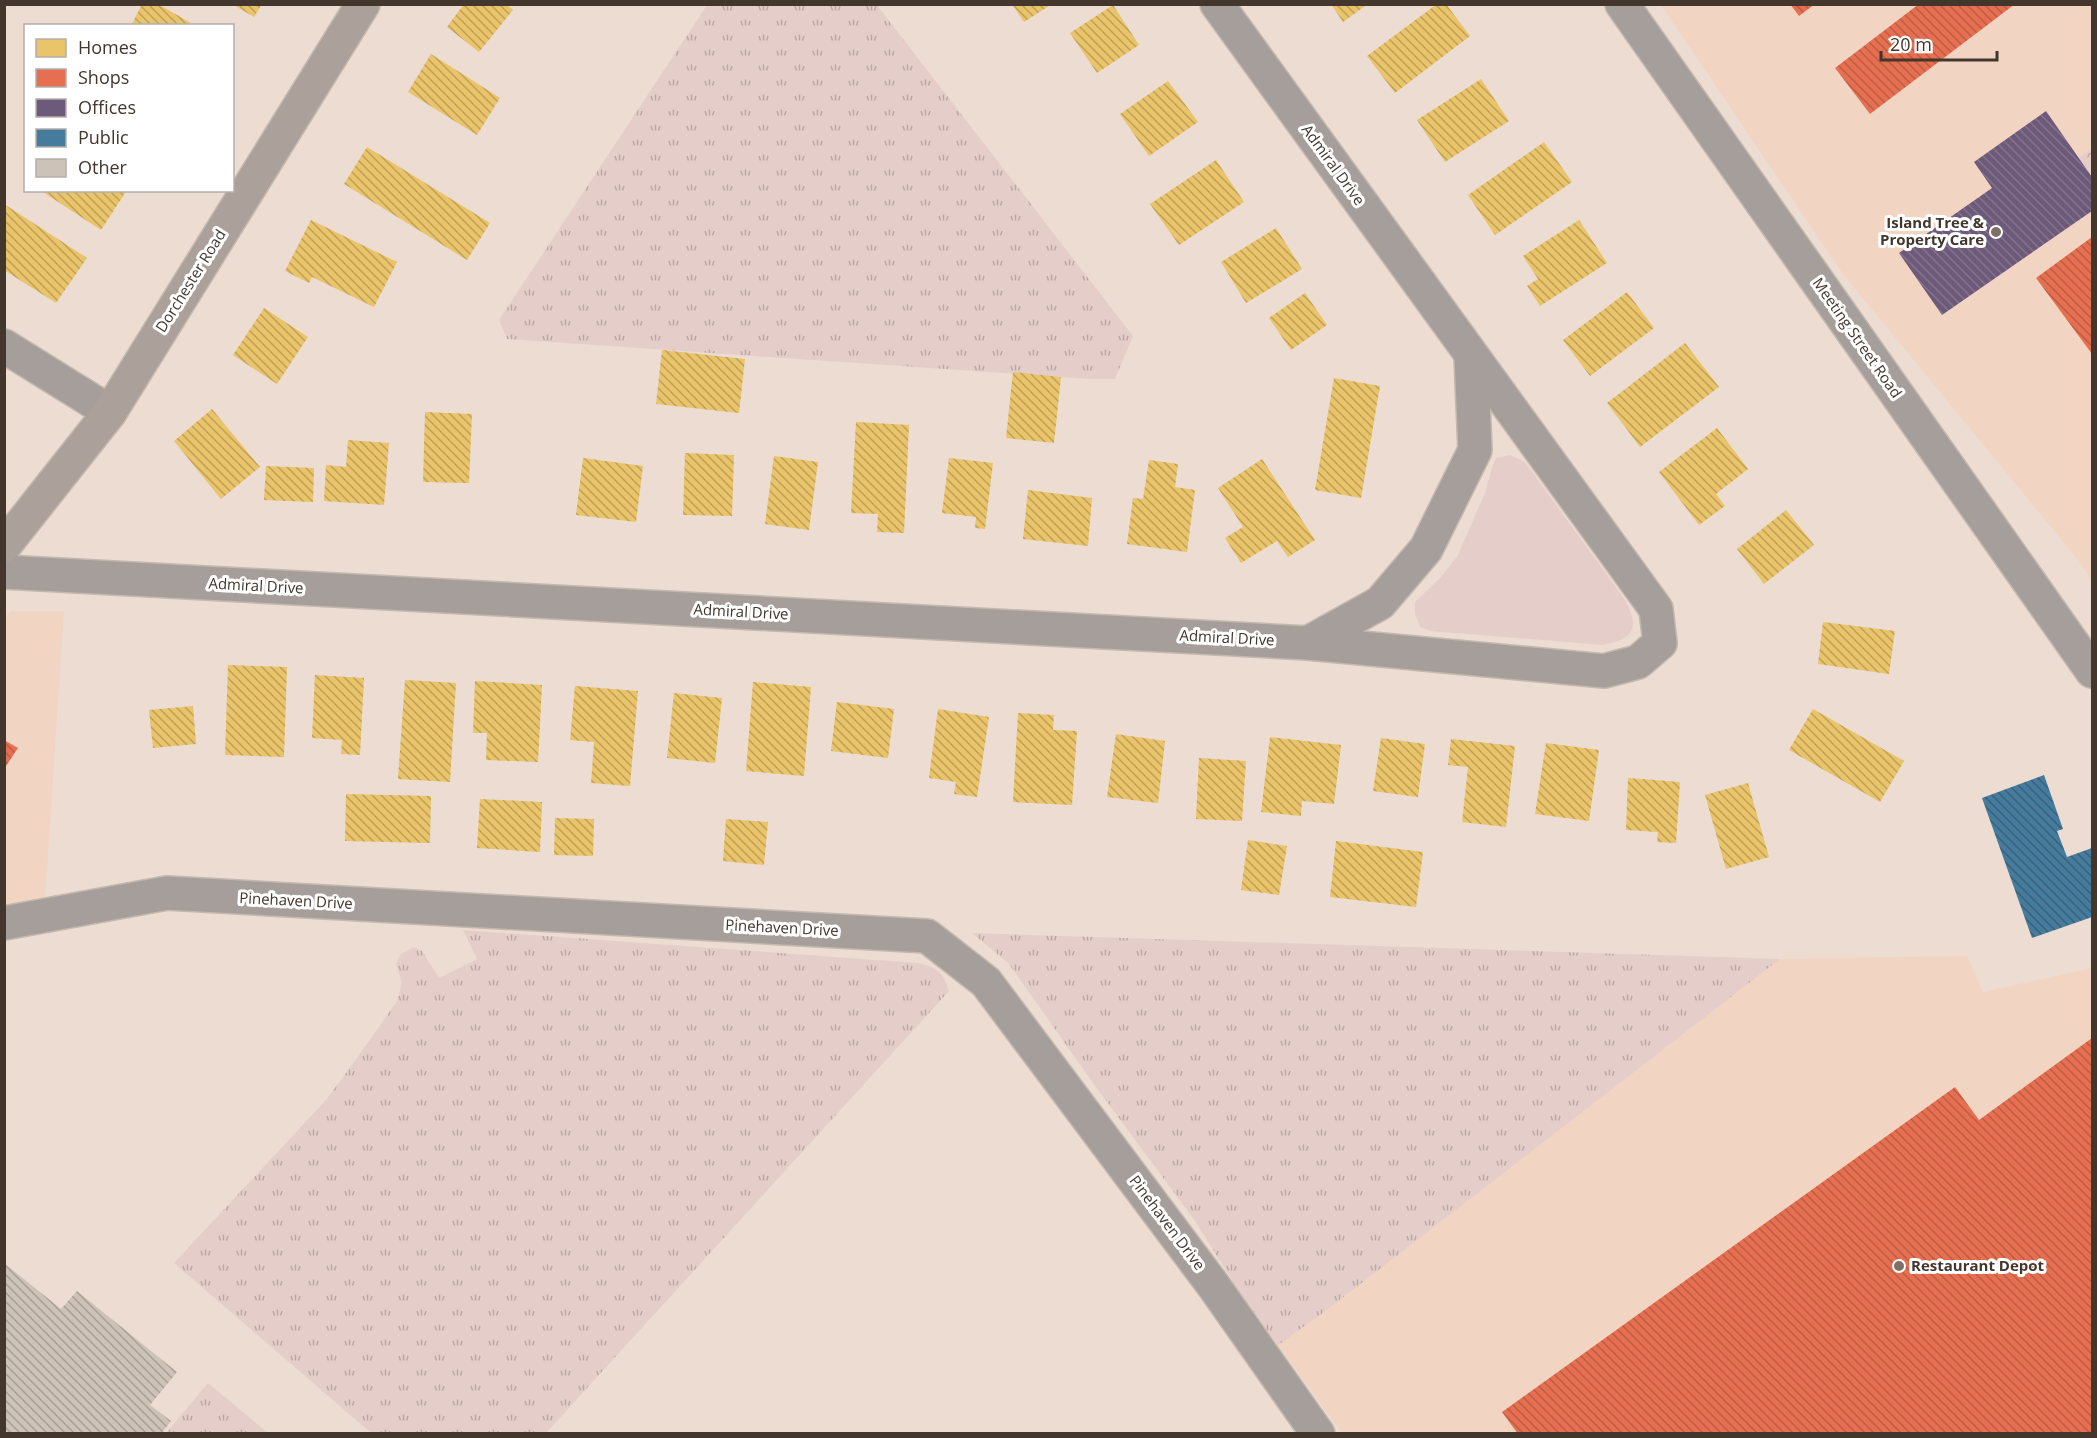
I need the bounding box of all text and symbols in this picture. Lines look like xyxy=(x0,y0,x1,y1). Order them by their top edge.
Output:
legend xyxy=(24,24,234,192)
scale bar xyxy=(1881,24,1996,62)
text: 20 m xyxy=(1890,32,1932,56)
text: Homes xyxy=(78,35,137,59)
text: Shops xyxy=(78,65,129,89)
text: Offices xyxy=(78,95,136,119)
street label: Admiral Drive xyxy=(1298,120,1370,209)
text: Public xyxy=(78,125,129,149)
text: Other xyxy=(78,155,128,179)
place label: Island Tree & Property Care xyxy=(1880,212,1985,249)
street label: Dorchester Road xyxy=(151,225,230,336)
marker: Island Tree & Property Care xyxy=(1989,225,2003,239)
street label: Meeting Street Road xyxy=(1809,273,1907,401)
street label: Admiral Drive xyxy=(208,573,304,597)
street label: Admiral Drive xyxy=(693,599,789,623)
street label: Admiral Drive xyxy=(1179,625,1275,649)
street label: Pinehaven Drive xyxy=(239,887,353,913)
street label: Pinehaven Drive xyxy=(725,914,839,940)
street label: Pinehaven Drive xyxy=(1126,1171,1210,1274)
place label: Restaurant Depot xyxy=(1911,1255,2045,1275)
marker: Restaurant Depot xyxy=(1892,1259,1906,1273)

